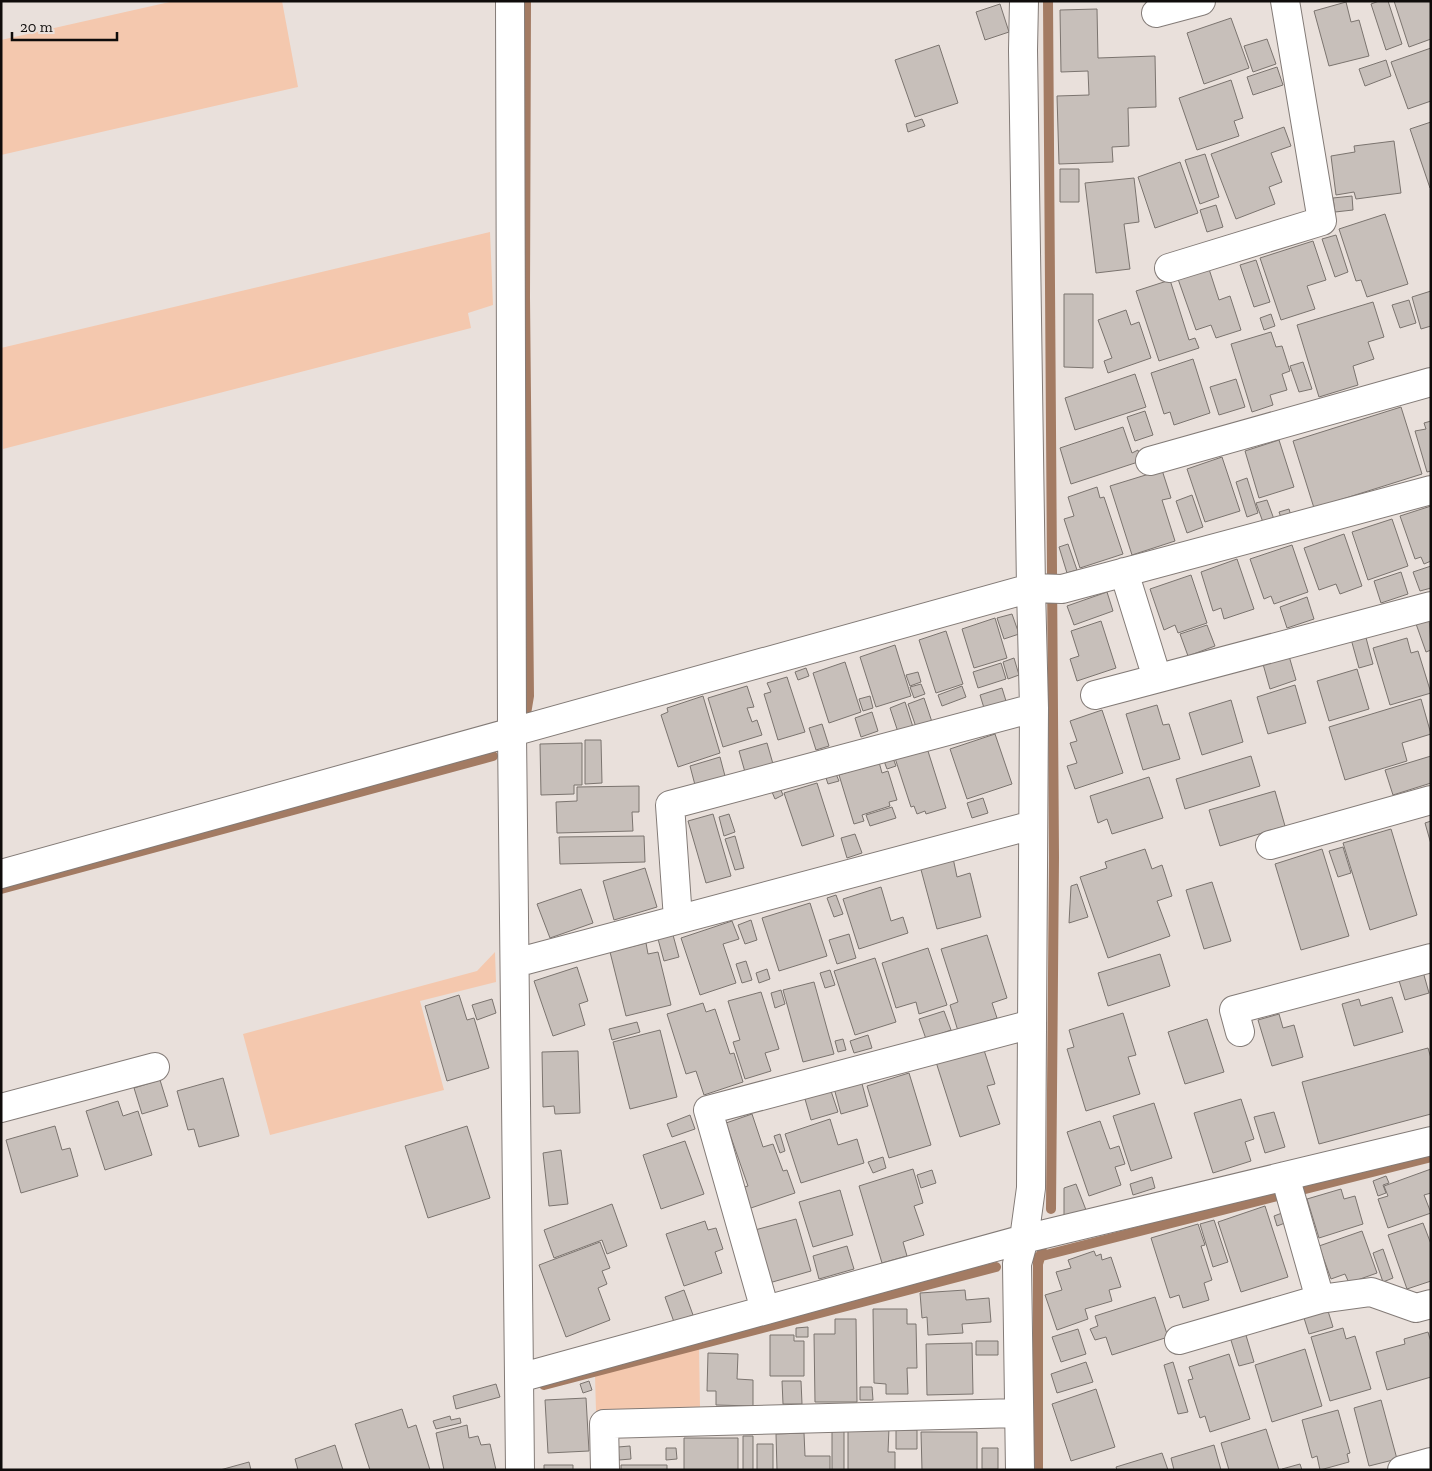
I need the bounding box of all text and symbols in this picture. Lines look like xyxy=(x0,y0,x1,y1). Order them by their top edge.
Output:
scale bar xyxy=(12,10,118,42)
text: 20 m xyxy=(20,18,53,36)

